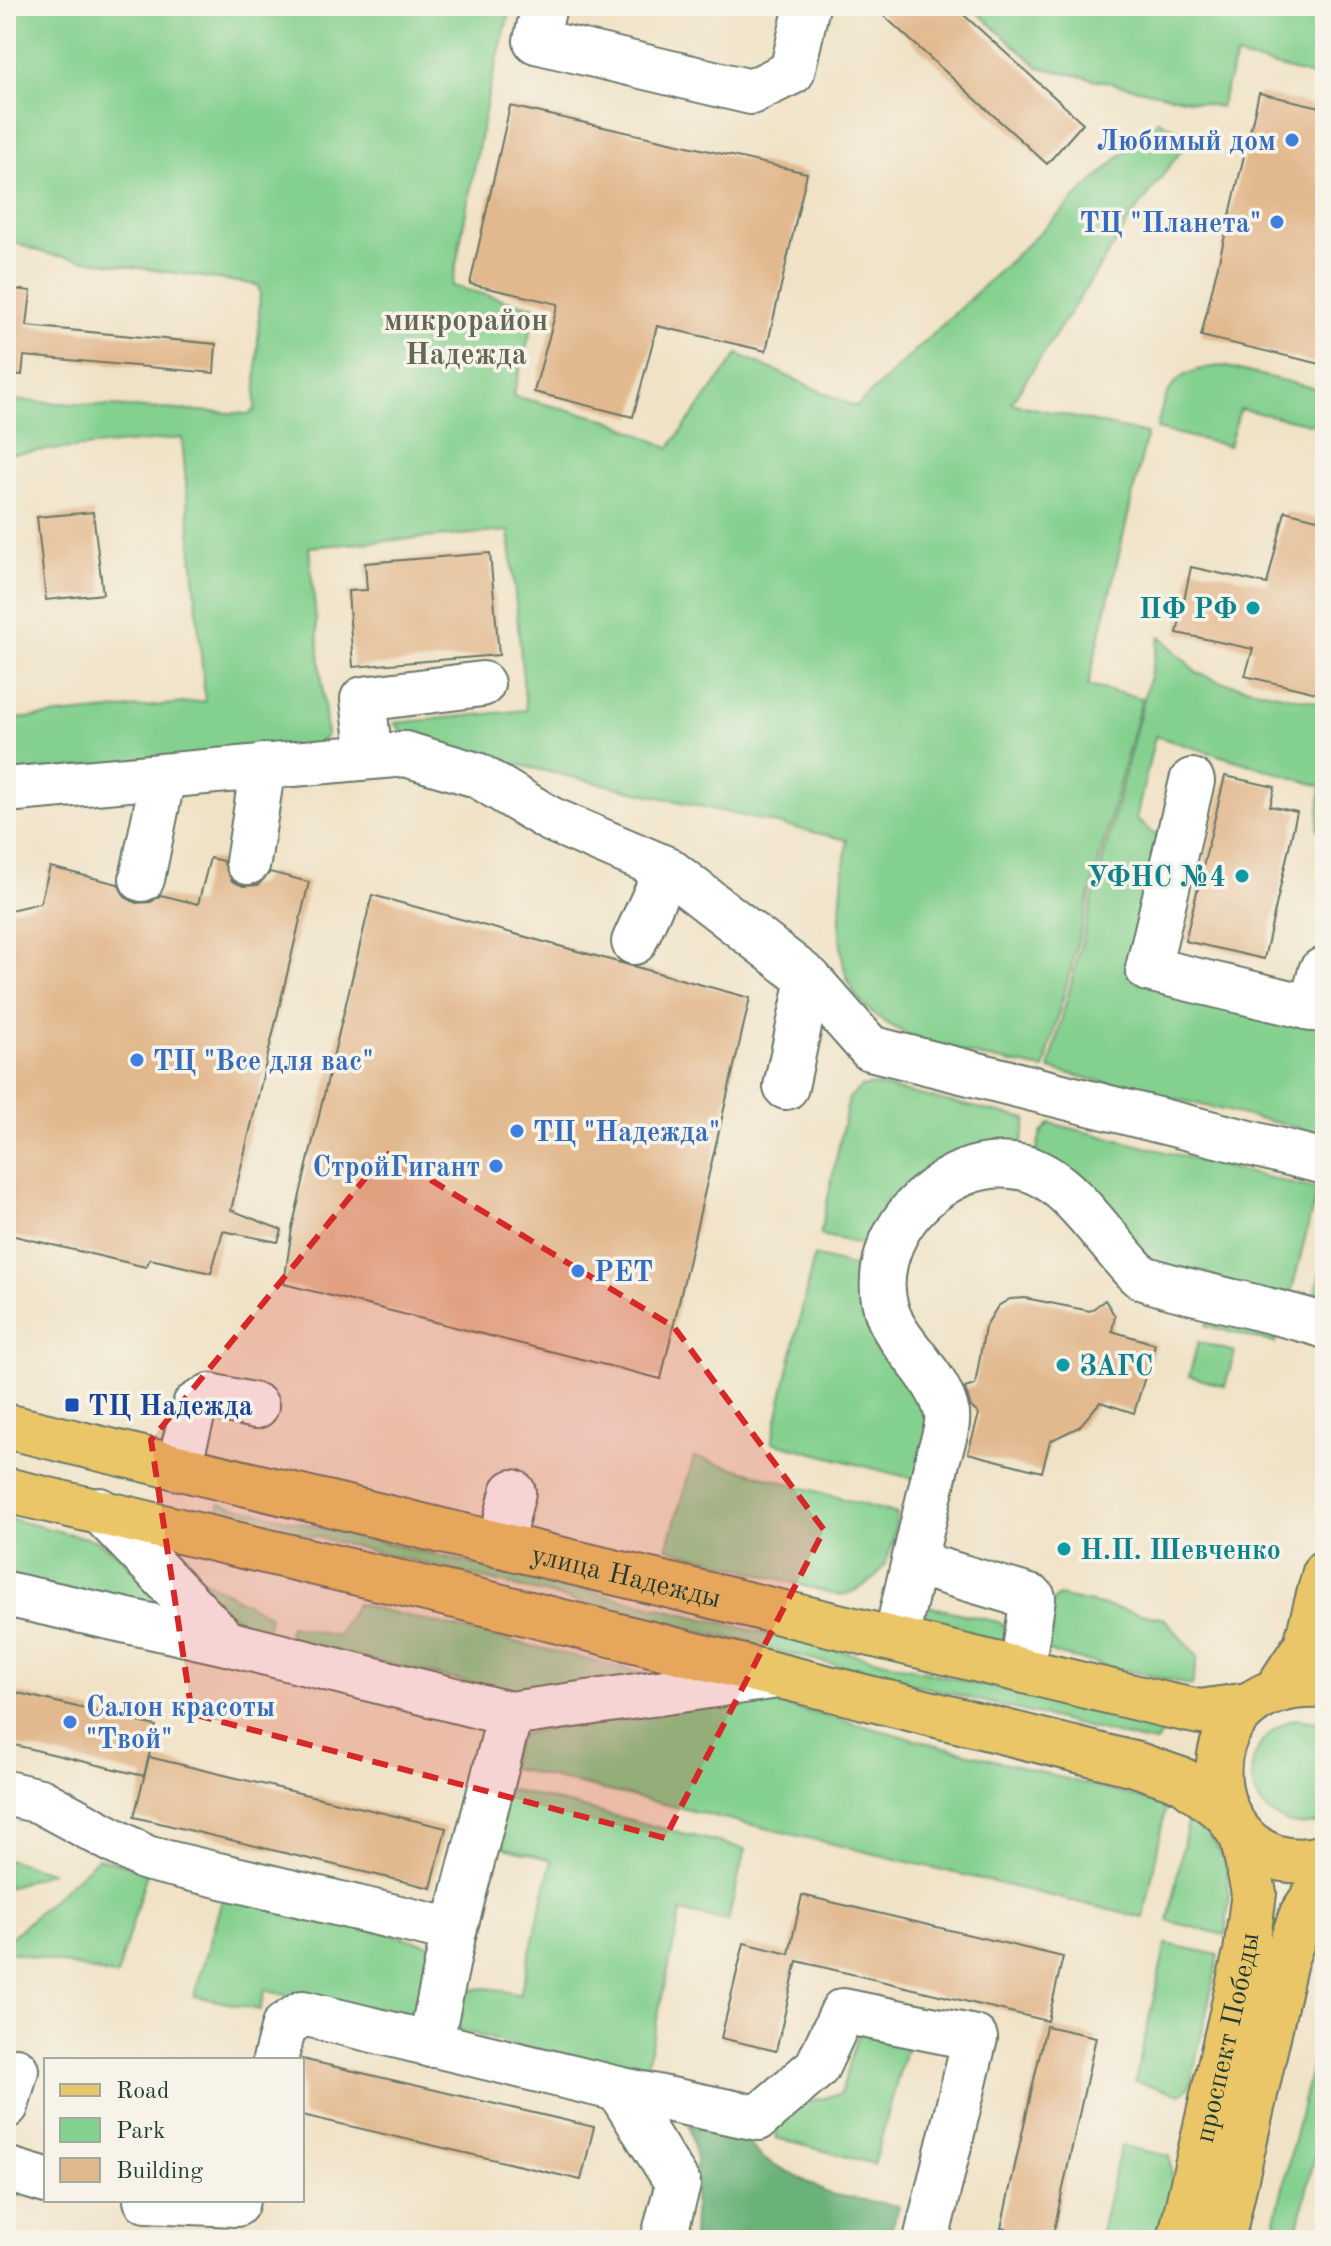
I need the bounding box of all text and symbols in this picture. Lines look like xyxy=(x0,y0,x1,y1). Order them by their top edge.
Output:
place label: Любимый дом xyxy=(1097,129,1276,157)
marker: Любимый дом xyxy=(1283,131,1301,149)
place label: ТЦ "Планета" xyxy=(1079,211,1261,239)
marker: ТЦ "Планета" xyxy=(1268,213,1286,231)
district label: микрорайон Надежда xyxy=(384,307,548,371)
place label: ПФ РФ xyxy=(1139,597,1237,625)
marker: ПФ РФ xyxy=(1244,599,1262,617)
place label: УФНС №4 xyxy=(1087,864,1226,893)
marker: УФНС №4 xyxy=(1233,867,1251,885)
place label: ТЦ "Все для вас" xyxy=(153,1049,373,1077)
marker: ТЦ "Все для вас" xyxy=(128,1051,146,1069)
place label: ТЦ "Надежда" xyxy=(533,1120,720,1148)
marker: ТЦ "Надежда" xyxy=(508,1122,526,1140)
place label: СтройГигант xyxy=(312,1154,480,1183)
marker: СтройГигант xyxy=(487,1157,505,1175)
place label: РЕТ xyxy=(594,1260,653,1288)
marker: РЕТ xyxy=(569,1262,587,1280)
place label: ЗАГС xyxy=(1079,1353,1153,1382)
marker: ЗАГС xyxy=(1054,1356,1072,1374)
place label: ТЦ Надежда xyxy=(88,1394,253,1422)
marker: ТЦ Надежда xyxy=(63,1396,81,1414)
place label: Н.П. Шевченко xyxy=(1080,1538,1281,1566)
marker: Н.П. Шевченко xyxy=(1055,1540,1073,1558)
street label: улица Надежды xyxy=(528,1542,723,1614)
place label: Салон красоты "Твой" xyxy=(86,1694,275,1755)
marker: Салон красоты "Твой" xyxy=(61,1713,79,1731)
street label: проспект Победы xyxy=(1192,1931,1265,2146)
legend xyxy=(44,2058,304,2202)
text: Road xyxy=(116,2080,169,2104)
text: Park xyxy=(116,2120,165,2144)
text: Building xyxy=(116,2160,203,2184)

